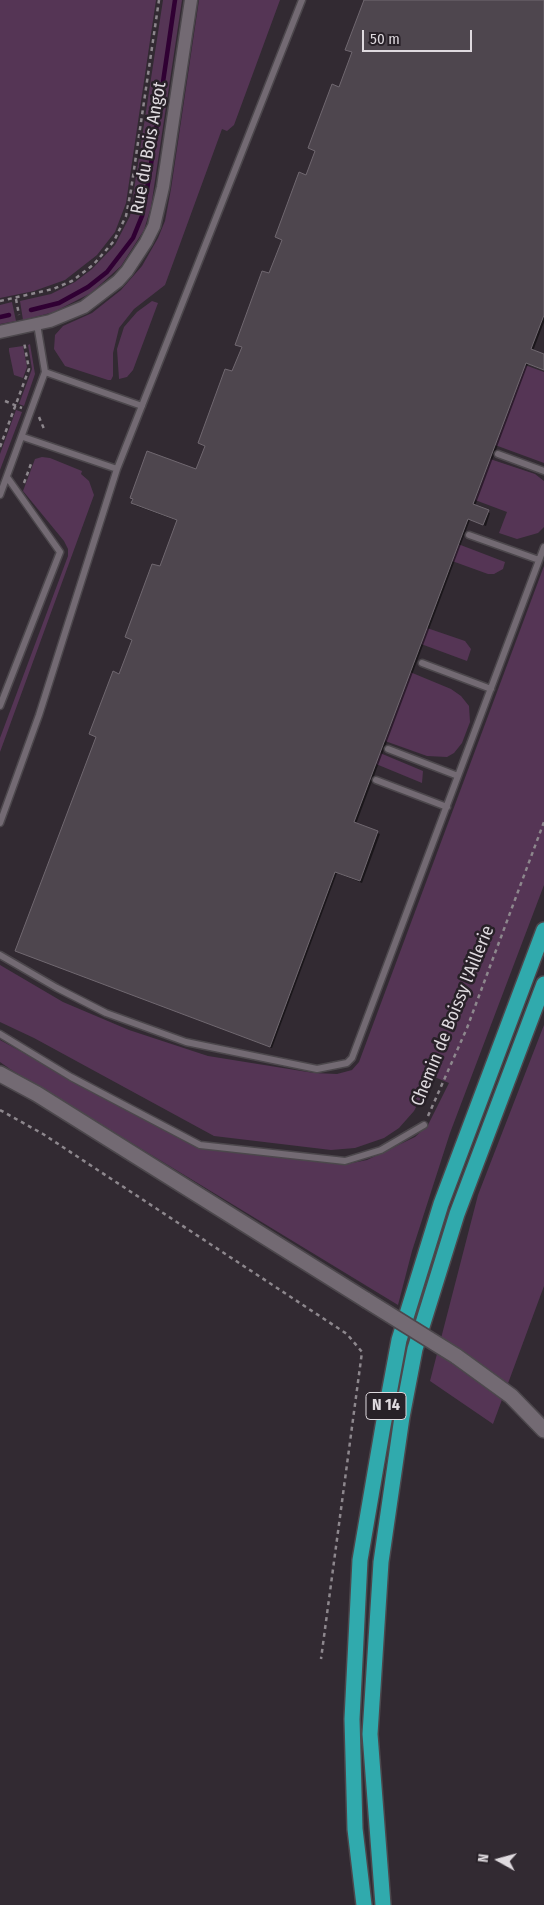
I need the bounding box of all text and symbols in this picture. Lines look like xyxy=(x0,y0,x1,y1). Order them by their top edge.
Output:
scale bar xyxy=(364,20,474,52)
text: 50 m xyxy=(370,30,400,48)
street label: Rue du Bois Angot xyxy=(127,80,171,216)
street label: Chemin de Boissy l'Aillerie xyxy=(407,923,499,1109)
road number: N 14 xyxy=(366,1392,406,1420)
north arrow xyxy=(474,1835,524,1885)
text: N xyxy=(475,1853,493,1863)

